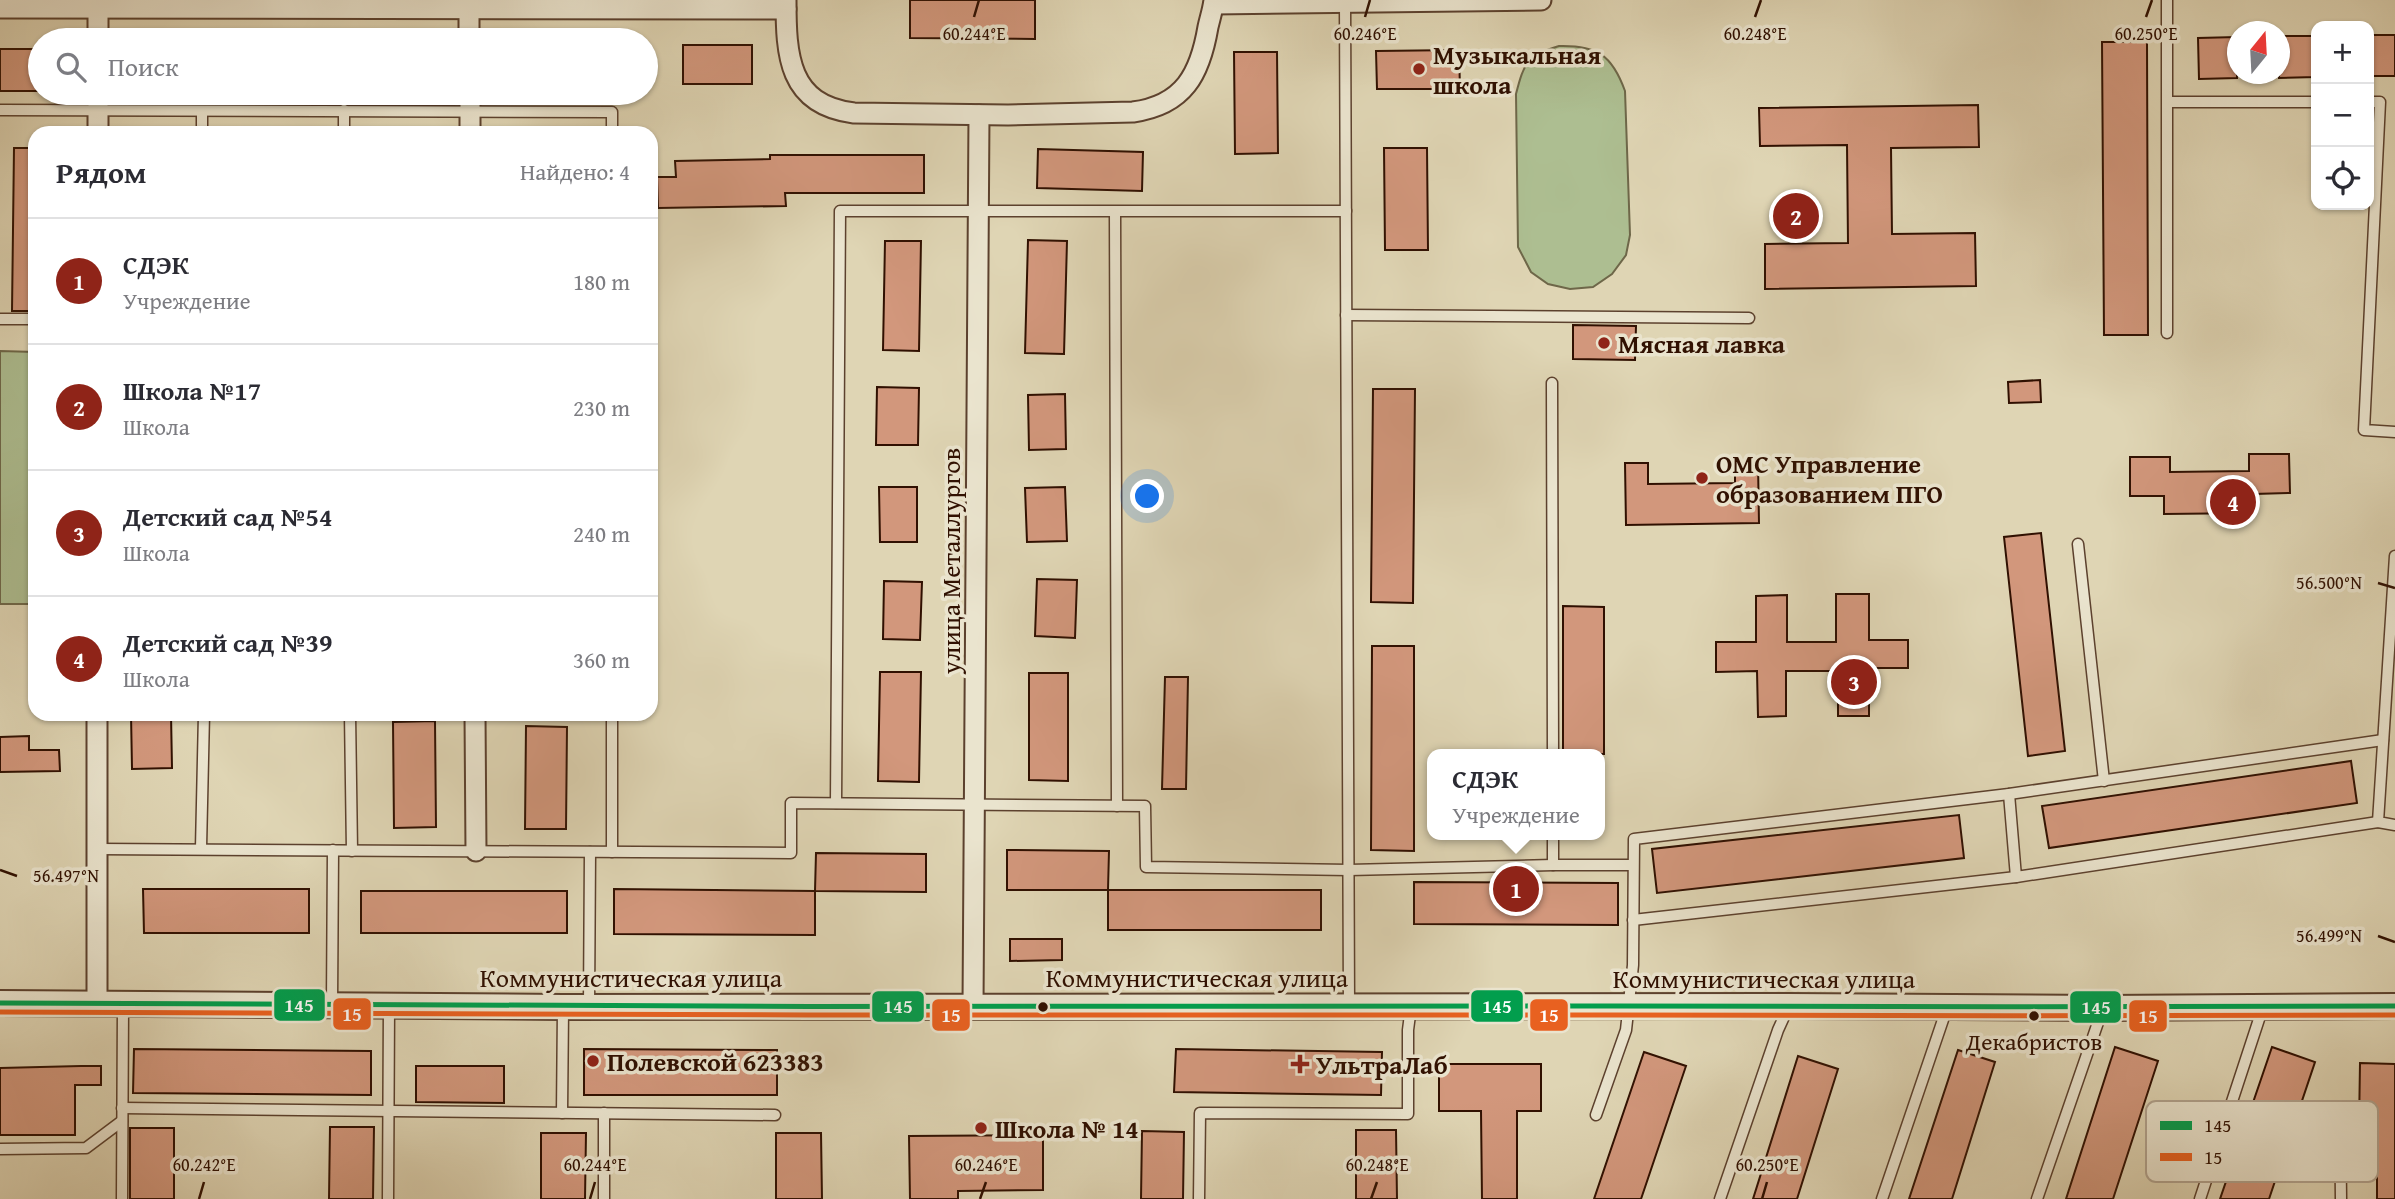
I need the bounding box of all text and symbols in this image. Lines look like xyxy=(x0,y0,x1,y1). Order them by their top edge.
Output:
text: 60.244°E xyxy=(942,20,1006,47)
text: 60.246°E xyxy=(1333,20,1397,47)
text: 60.248°E xyxy=(1723,20,1787,47)
text: 60.250°E xyxy=(2114,20,2178,47)
north arrow xyxy=(2227,21,2290,84)
map controls xyxy=(2311,21,2374,210)
button: + xyxy=(2311,21,2374,84)
search box xyxy=(28,28,658,105)
place label: Музыкальная школа xyxy=(1433,35,1601,104)
text: Поиск xyxy=(108,47,179,86)
icon: search xyxy=(52,48,90,86)
marker: Музыкальная школа xyxy=(1411,61,1427,77)
button: − xyxy=(2311,84,2374,147)
button: locate xyxy=(2311,147,2374,210)
text: Рядом xyxy=(56,150,147,194)
text: Найдено: 4 xyxy=(520,155,630,188)
pin: 2 xyxy=(1773,190,1819,242)
text: СДЭК xyxy=(123,245,189,284)
text: 1 xyxy=(73,265,85,298)
text: 180 m xyxy=(573,265,630,298)
text: Учреждение xyxy=(123,284,250,317)
place label: Мясная лавка xyxy=(1618,324,1786,363)
marker: Мясная лавка xyxy=(1596,335,1612,351)
text: Школа №17 xyxy=(123,371,261,410)
text: 2 xyxy=(73,391,85,424)
text: 230 m xyxy=(573,391,630,424)
text: Школа xyxy=(123,410,190,443)
place label: ОМС Управление образованием ПГО xyxy=(1716,444,1943,513)
street label: улица Металлургов xyxy=(931,448,970,675)
marker: ОМС Управление образованием ПГО xyxy=(1694,470,1710,486)
pin: 4 xyxy=(2210,476,2256,528)
your location xyxy=(1130,479,1164,513)
text: Детский сад №54 xyxy=(123,497,333,536)
text: 3 xyxy=(73,517,85,550)
text: 240 m xyxy=(573,517,630,550)
text: Школа xyxy=(123,536,190,569)
text: 56.500°N xyxy=(2296,569,2362,596)
text: Детский сад №39 xyxy=(123,623,333,662)
text: 4 xyxy=(73,643,85,676)
text: 360 m xyxy=(573,643,630,676)
pin: 3 xyxy=(1831,656,1877,708)
text: Школа xyxy=(123,662,190,695)
popup xyxy=(1427,749,1605,840)
text: СДЭК xyxy=(1452,759,1518,798)
text: Учреждение xyxy=(1452,798,1580,831)
text: 56.497°N xyxy=(33,862,99,889)
pin: 1 xyxy=(1493,863,1539,915)
text: 56.499°N xyxy=(2296,922,2362,949)
street label: Коммунистическая улица xyxy=(480,958,783,997)
street label: Коммунистическая улица xyxy=(1046,958,1349,997)
street label: Коммунистическая улица xyxy=(1613,959,1916,998)
line badge: 145 xyxy=(273,988,326,1022)
line badge: 145 xyxy=(1470,989,1524,1023)
line badge: 145 xyxy=(871,990,925,1023)
line badge: 145 xyxy=(2069,990,2122,1024)
text: 145 xyxy=(284,991,314,1019)
text: 145 xyxy=(883,992,913,1020)
text: 145 xyxy=(1482,992,1512,1020)
text: 145 xyxy=(2081,993,2111,1021)
line badge: 15 xyxy=(332,997,372,1031)
line badge: 15 xyxy=(931,998,971,1032)
line badge: 15 xyxy=(1529,998,1569,1032)
line badge: 15 xyxy=(2128,999,2168,1033)
text: 15 xyxy=(342,1000,362,1028)
unlabelled marker xyxy=(1036,1000,1050,1014)
text: 15 xyxy=(941,1001,961,1029)
text: 15 xyxy=(1539,1001,1559,1029)
text: 15 xyxy=(2138,1002,2158,1030)
marker: Декабристов xyxy=(2027,1009,2041,1023)
place label: Декабристов xyxy=(1965,1024,2102,1059)
place label: Полевской 623383 xyxy=(607,1042,824,1081)
place label: УльтраЛаб xyxy=(1316,1045,1448,1084)
marker: Полевской 623383 xyxy=(585,1053,601,1069)
marker: УльтраЛаб xyxy=(1290,1054,1310,1074)
legend xyxy=(2146,1101,2378,1182)
place label: Школа № 14 xyxy=(995,1109,1139,1148)
text: 145 xyxy=(2204,1111,2231,1139)
marker: Школа № 14 xyxy=(973,1120,989,1136)
text: 15 xyxy=(2204,1143,2222,1171)
text: 60.242°E xyxy=(172,1151,236,1178)
text: 60.244°E xyxy=(563,1151,627,1178)
text: 60.246°E xyxy=(954,1151,1018,1178)
text: 60.248°E xyxy=(1345,1151,1409,1178)
text: 60.250°E xyxy=(1735,1151,1799,1178)

